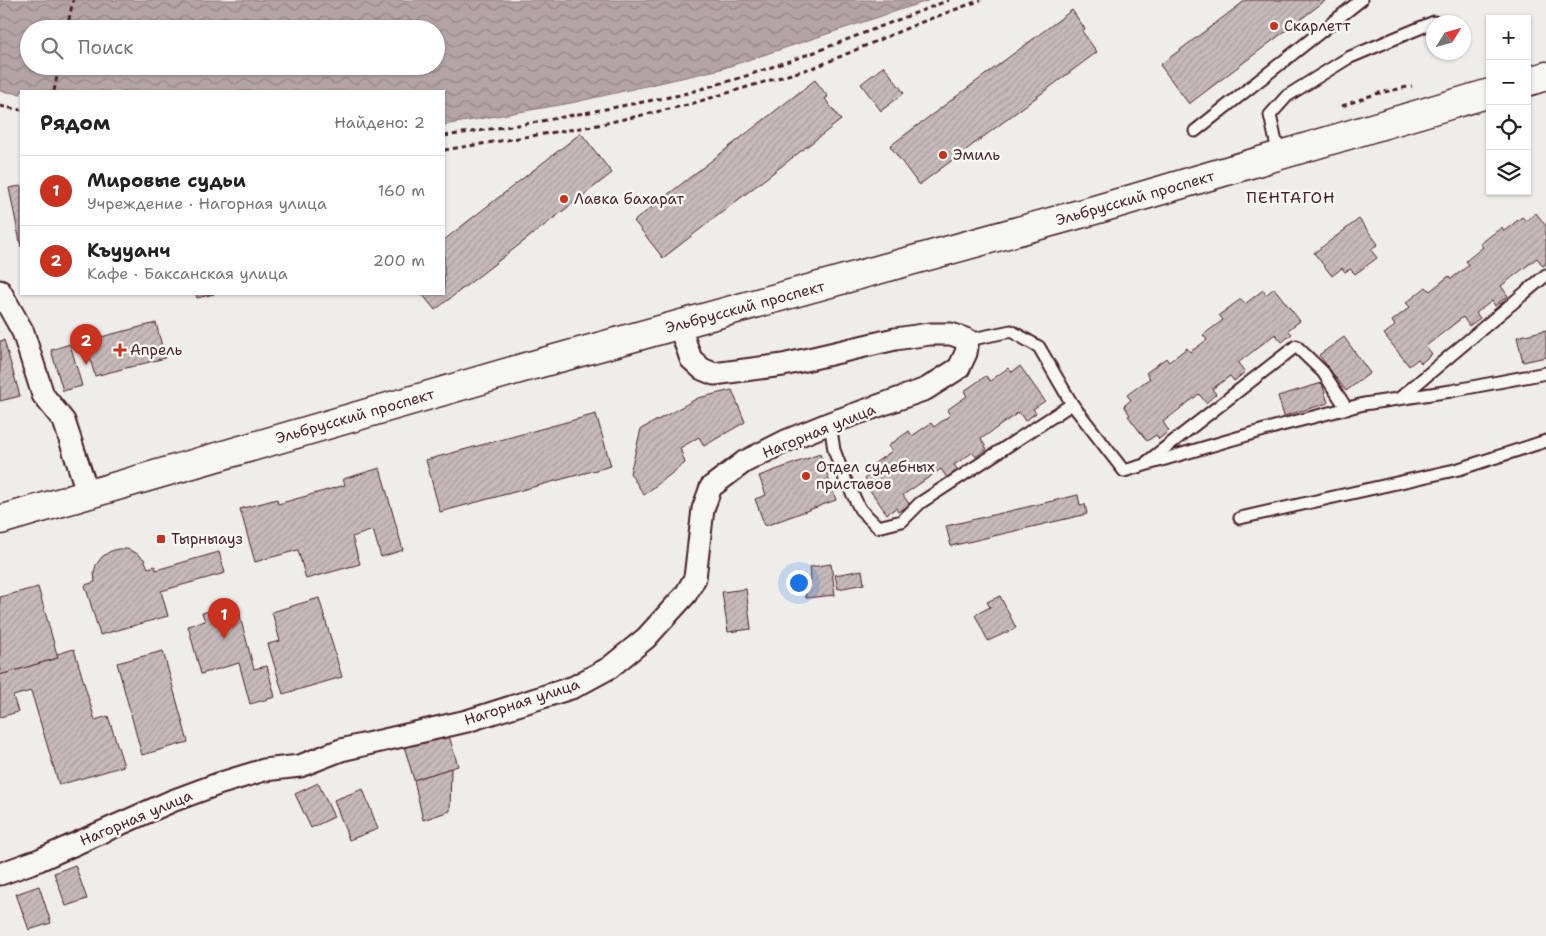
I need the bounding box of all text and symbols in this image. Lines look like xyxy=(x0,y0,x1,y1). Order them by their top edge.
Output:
north arrow xyxy=(1426,15,1471,60)
map controls xyxy=(1486,15,1531,195)
button: + xyxy=(1486,15,1531,60)
place label: Скарлетт xyxy=(1284,16,1351,36)
search box xyxy=(20,20,445,75)
marker: Скарлетт xyxy=(1268,20,1280,32)
icon: search xyxy=(38,34,66,62)
text: Поиск xyxy=(78,35,133,60)
button: − xyxy=(1486,60,1531,105)
button: locate xyxy=(1486,105,1531,150)
text: Рядом xyxy=(40,109,110,137)
text: Найдено: 2 xyxy=(334,112,425,133)
place label: Эмиль xyxy=(953,145,1000,165)
marker: Эмиль xyxy=(937,149,949,161)
button: layers xyxy=(1486,150,1531,195)
street label: Эльбрусский проспект xyxy=(1053,166,1217,230)
text: Мировые судьи xyxy=(87,168,246,193)
text: 1 xyxy=(52,180,60,201)
text: 160 m xyxy=(378,180,425,201)
district label: ПЕНТАГОН xyxy=(1246,187,1336,208)
place label: Лавка бахарат xyxy=(574,189,684,209)
text: Учреждение · Нагорная улица xyxy=(87,193,327,214)
marker: Лавка бахарат xyxy=(558,193,570,205)
text: Къууанч xyxy=(87,238,170,263)
text: 2 xyxy=(50,250,62,271)
text: 200 m xyxy=(373,250,425,271)
text: Кафе · Баксанская улица xyxy=(87,263,288,284)
street label: Эльбрусский проспект xyxy=(663,276,827,338)
pin: 2 xyxy=(70,324,102,365)
place label: Апрель xyxy=(130,340,183,360)
marker: Апрель xyxy=(114,344,126,356)
street label: Эльбрусский проспект xyxy=(273,384,437,448)
street label: Нагорная улица xyxy=(759,399,879,463)
place label: Отдел судебных приставов xyxy=(816,457,935,494)
marker: Отдел судебных приставов xyxy=(800,470,812,482)
place label: Тырныауз xyxy=(171,529,243,549)
marker: Тырныауз xyxy=(155,533,167,545)
your location xyxy=(786,570,812,596)
pin: 1 xyxy=(208,598,240,639)
street label: Нагорная улица xyxy=(462,674,583,730)
street label: Нагорная улица xyxy=(77,785,196,851)

